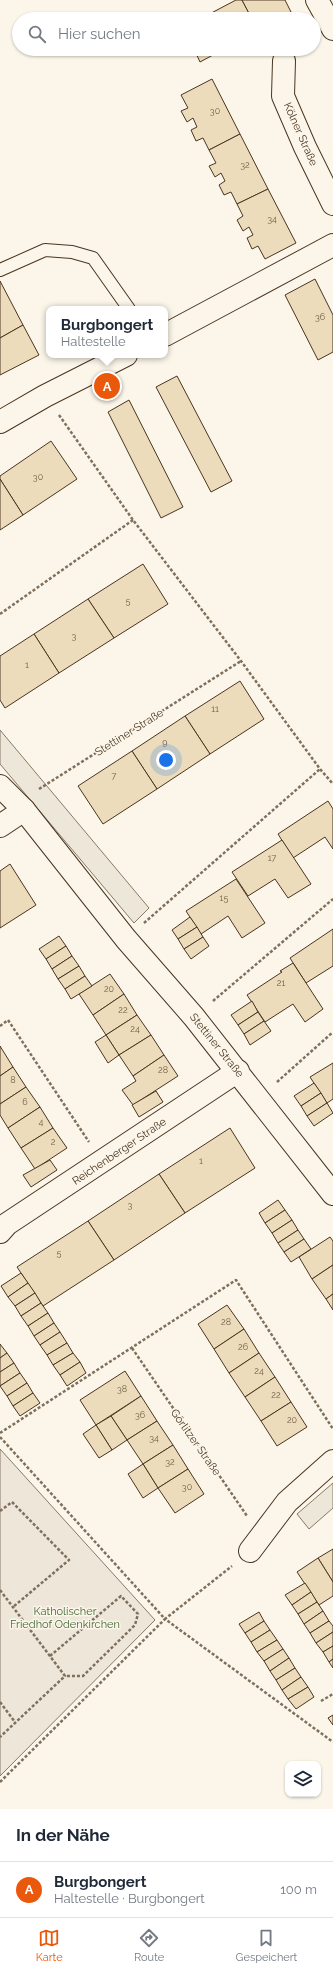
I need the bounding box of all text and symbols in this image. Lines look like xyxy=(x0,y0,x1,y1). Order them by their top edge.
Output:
search box xyxy=(12,12,321,56)
icon: search xyxy=(26,23,48,45)
text: Hier suchen xyxy=(58,25,141,43)
street label: Kölner Straße xyxy=(281,100,321,168)
house number: 30 xyxy=(210,106,221,116)
house number: 32 xyxy=(240,160,250,170)
house number: 34 xyxy=(267,214,277,224)
popup xyxy=(46,306,168,358)
house number: 36 xyxy=(315,312,326,322)
text: Burgbongert xyxy=(61,316,153,334)
text: Haltestelle xyxy=(61,334,126,349)
pin: A xyxy=(94,371,120,401)
house number: 30 xyxy=(33,472,44,482)
house number: 5 xyxy=(126,596,131,606)
house number: 3 xyxy=(72,631,77,641)
house number: 1 xyxy=(25,660,29,670)
house number: 11 xyxy=(211,704,219,714)
street label: Stettiner Straße xyxy=(93,706,166,759)
house number: 9 xyxy=(162,737,168,747)
your location xyxy=(156,750,176,770)
house number: 7 xyxy=(112,771,117,781)
house number: 17 xyxy=(268,853,276,863)
house number: 15 xyxy=(220,893,228,903)
house number: 21 xyxy=(277,978,285,988)
house number: 20 xyxy=(104,984,115,994)
house number: 22 xyxy=(118,1005,128,1015)
street label: Stettiner Straße xyxy=(187,1011,247,1080)
house number: 24 xyxy=(130,1024,140,1034)
house number: 28 xyxy=(158,1065,168,1075)
house number: 8 xyxy=(10,1075,16,1085)
house number: 6 xyxy=(22,1097,28,1107)
street label: Reichenberger Straße xyxy=(70,1115,169,1188)
house number: 4 xyxy=(39,1117,44,1127)
house number: 2 xyxy=(51,1137,56,1147)
house number: 1 xyxy=(199,1156,203,1166)
house number: 3 xyxy=(128,1200,133,1210)
house number: 5 xyxy=(57,1248,62,1258)
house number: 28 xyxy=(221,1317,231,1327)
house number: 26 xyxy=(238,1342,249,1352)
house number: 24 xyxy=(254,1366,264,1376)
house number: 38 xyxy=(117,1384,127,1394)
house number: 22 xyxy=(271,1390,281,1400)
street label: Görlitzer Straße xyxy=(168,1407,224,1478)
house number: 36 xyxy=(135,1410,146,1420)
house number: 20 xyxy=(287,1415,298,1425)
house number: 34 xyxy=(149,1433,159,1443)
house number: 32 xyxy=(165,1457,175,1467)
house number: 30 xyxy=(182,1482,193,1492)
park label: Katholischer Friedhof Odenkirchen xyxy=(10,1605,120,1631)
map controls xyxy=(285,1761,321,1797)
button: layers xyxy=(285,1761,321,1797)
text: In der Nähe xyxy=(16,1825,110,1845)
text: Burgbongert xyxy=(54,1873,146,1891)
text: A xyxy=(25,1882,33,1897)
text: 100 m xyxy=(280,1882,317,1897)
text: Haltestelle · Burgbongert xyxy=(54,1891,205,1906)
tab: Karte xyxy=(36,1927,63,1964)
tab: Route xyxy=(134,1927,164,1964)
tab: Gespeichert xyxy=(236,1927,297,1964)

